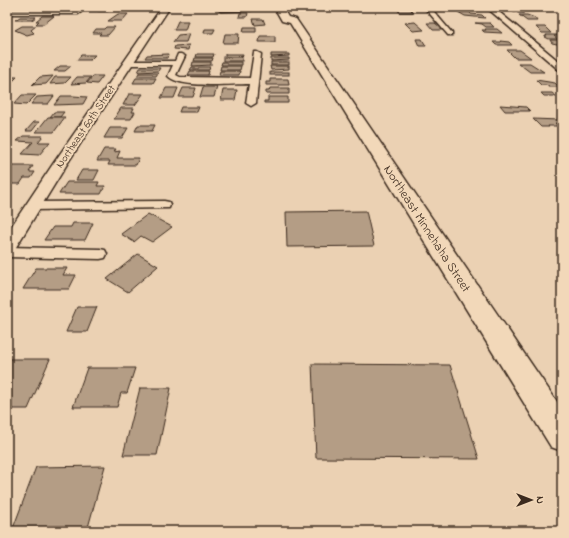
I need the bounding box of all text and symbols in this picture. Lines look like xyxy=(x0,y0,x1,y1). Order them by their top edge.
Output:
street label: Northeast 60th Street xyxy=(52,81,120,171)
street label: Northeast Minnehaha Street xyxy=(378,161,475,297)
north arrow xyxy=(511,480,551,520)
text: N xyxy=(532,496,548,504)

